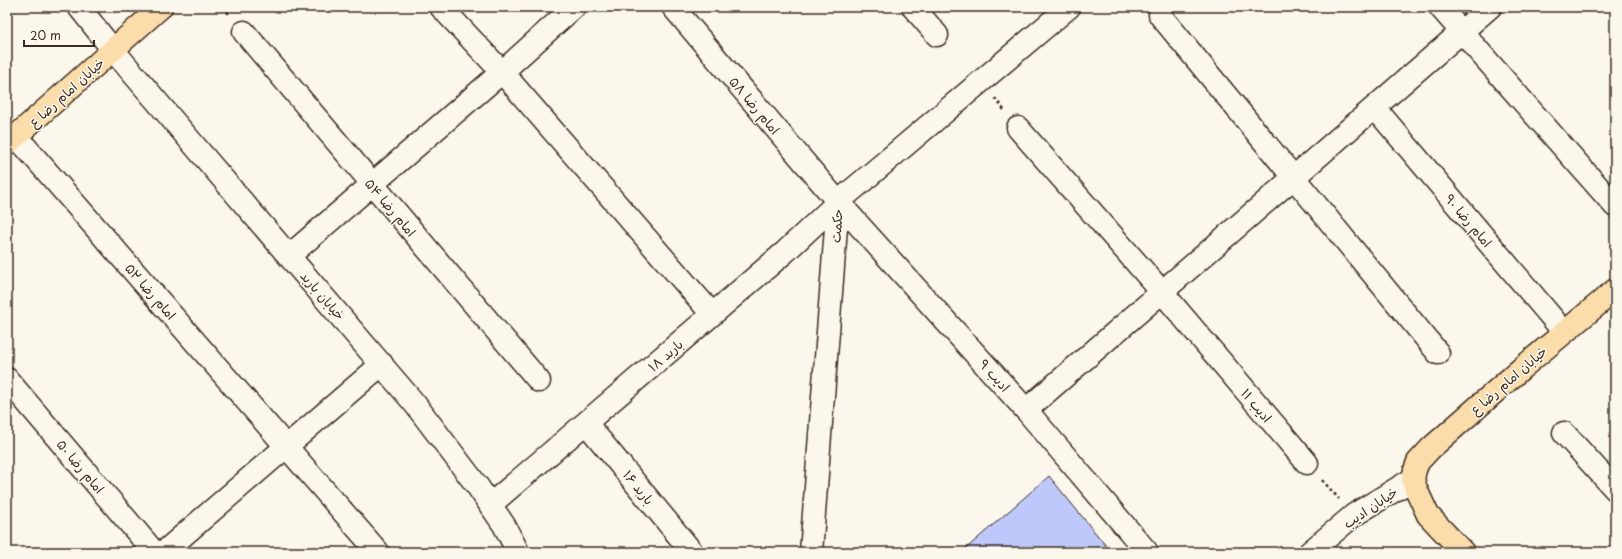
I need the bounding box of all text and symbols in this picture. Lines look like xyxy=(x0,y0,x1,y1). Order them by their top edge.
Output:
scale bar xyxy=(24,22,94,48)
text: 20 m xyxy=(30,26,61,44)
street label: خیابان امام رضا ع xyxy=(24,53,109,133)
street label: امام رضا ۵۸ xyxy=(724,72,785,139)
street label: امام رضا ۵۴ xyxy=(359,174,421,241)
street label: امام رضا ۹۰ xyxy=(1440,189,1497,252)
street label: حکمت xyxy=(825,208,847,244)
street label: امام رضا ۵۲ xyxy=(120,259,181,325)
street label: خیابان باربد xyxy=(296,266,350,324)
street label: باربد ۱۸ xyxy=(643,334,687,376)
street label: خیابان امام رضا ع xyxy=(1466,341,1552,420)
street label: ادیب ۹ xyxy=(975,355,1015,395)
street label: ادیب ۱۱ xyxy=(1237,384,1277,426)
street label: امام رضا ۵۰ xyxy=(51,435,109,498)
street label: باربد ۱۶ xyxy=(619,466,659,508)
street label: خیابان ادیب xyxy=(1339,482,1401,532)

